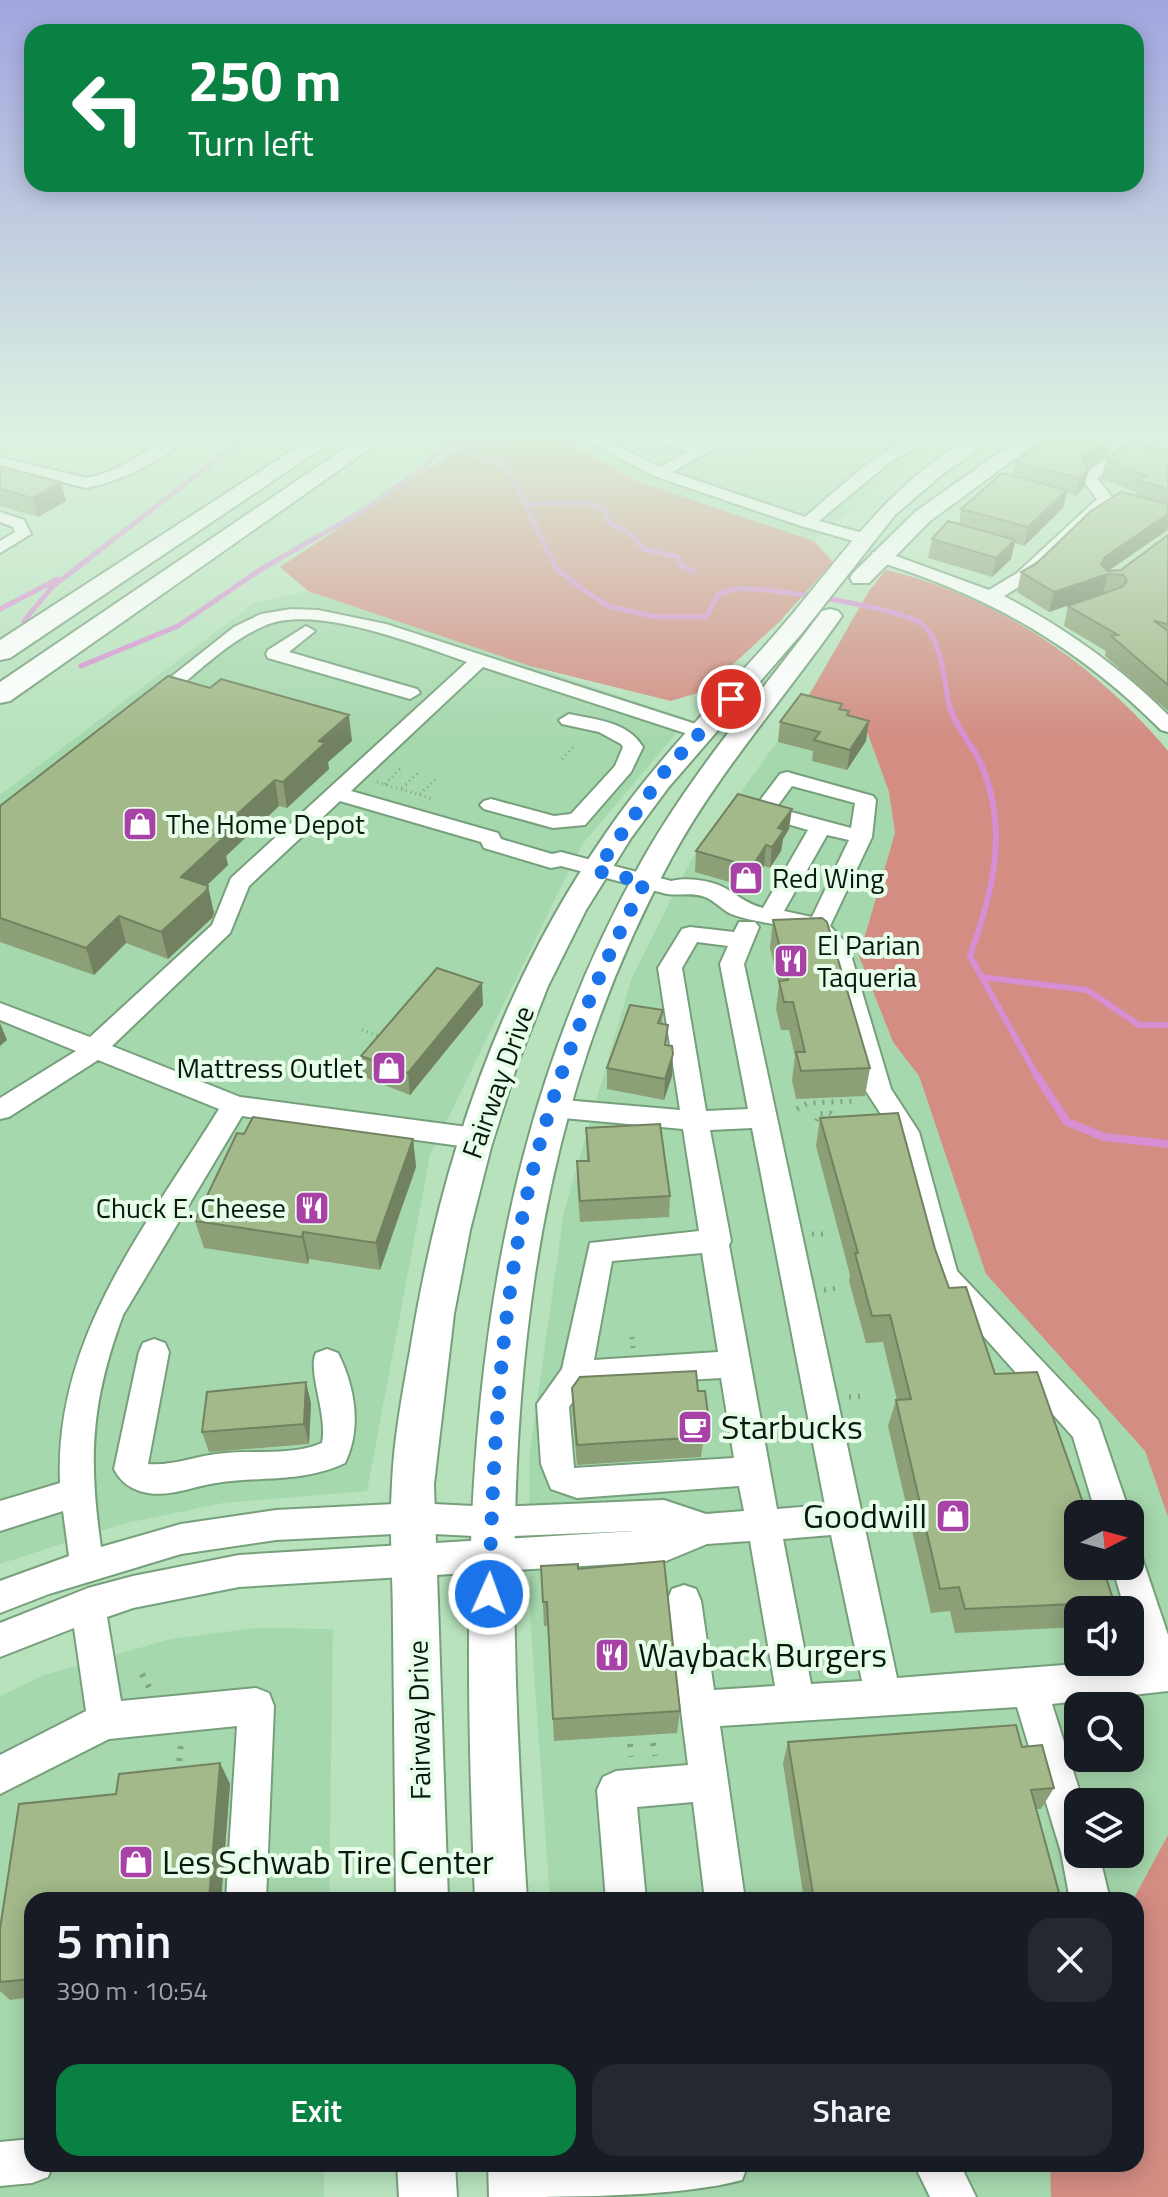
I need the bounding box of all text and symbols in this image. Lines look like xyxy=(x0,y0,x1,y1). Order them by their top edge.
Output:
text: 250 m xyxy=(188,38,341,123)
icon: left xyxy=(56,56,160,160)
text: Turn left xyxy=(188,115,314,170)
pin xyxy=(697,665,765,733)
icon: arrive xyxy=(709,677,753,721)
place label: The Home Depot xyxy=(166,802,365,845)
shop icon: The Home Depot xyxy=(121,805,159,843)
place label: Red Wing xyxy=(772,856,884,899)
shop icon: Red Wing xyxy=(727,859,765,897)
place label: El Parian Taqueria xyxy=(817,923,921,998)
restaurant icon: El Parian Taqueria xyxy=(772,942,810,980)
street label: Fairway Drive xyxy=(450,999,545,1164)
place label: Mattress Outlet xyxy=(177,1046,363,1089)
shop icon: Mattress Outlet xyxy=(370,1049,408,1087)
place label: Chuck E. Cheese xyxy=(96,1186,286,1229)
restaurant icon: Chuck E. Cheese xyxy=(293,1189,331,1227)
place label: Starbucks xyxy=(721,1400,863,1452)
cafe icon: Starbucks xyxy=(676,1408,714,1446)
place label: Goodwill xyxy=(803,1489,927,1541)
shop icon: Goodwill xyxy=(934,1497,972,1535)
north arrow xyxy=(1064,1500,1144,1580)
map controls xyxy=(1064,1500,1144,1868)
position arrow xyxy=(447,1552,531,1636)
button: sound xyxy=(1064,1596,1144,1676)
place label: Wayback Burgers xyxy=(638,1628,887,1680)
restaurant icon: Wayback Burgers xyxy=(593,1636,631,1674)
street label: Fairway Drive xyxy=(396,1640,441,1800)
button: search xyxy=(1064,1692,1144,1772)
button: layers xyxy=(1064,1788,1144,1868)
place label: Les Schwab Tire Center xyxy=(162,1835,494,1887)
shop icon: Les Schwab Tire Center xyxy=(117,1843,155,1881)
text: 5 min xyxy=(56,1904,171,1977)
button: close xyxy=(1028,1918,1112,2002)
text: 390 m · 10:54 xyxy=(56,1971,208,2010)
button: Exit xyxy=(56,2064,576,2156)
button: Share xyxy=(592,2064,1112,2156)

